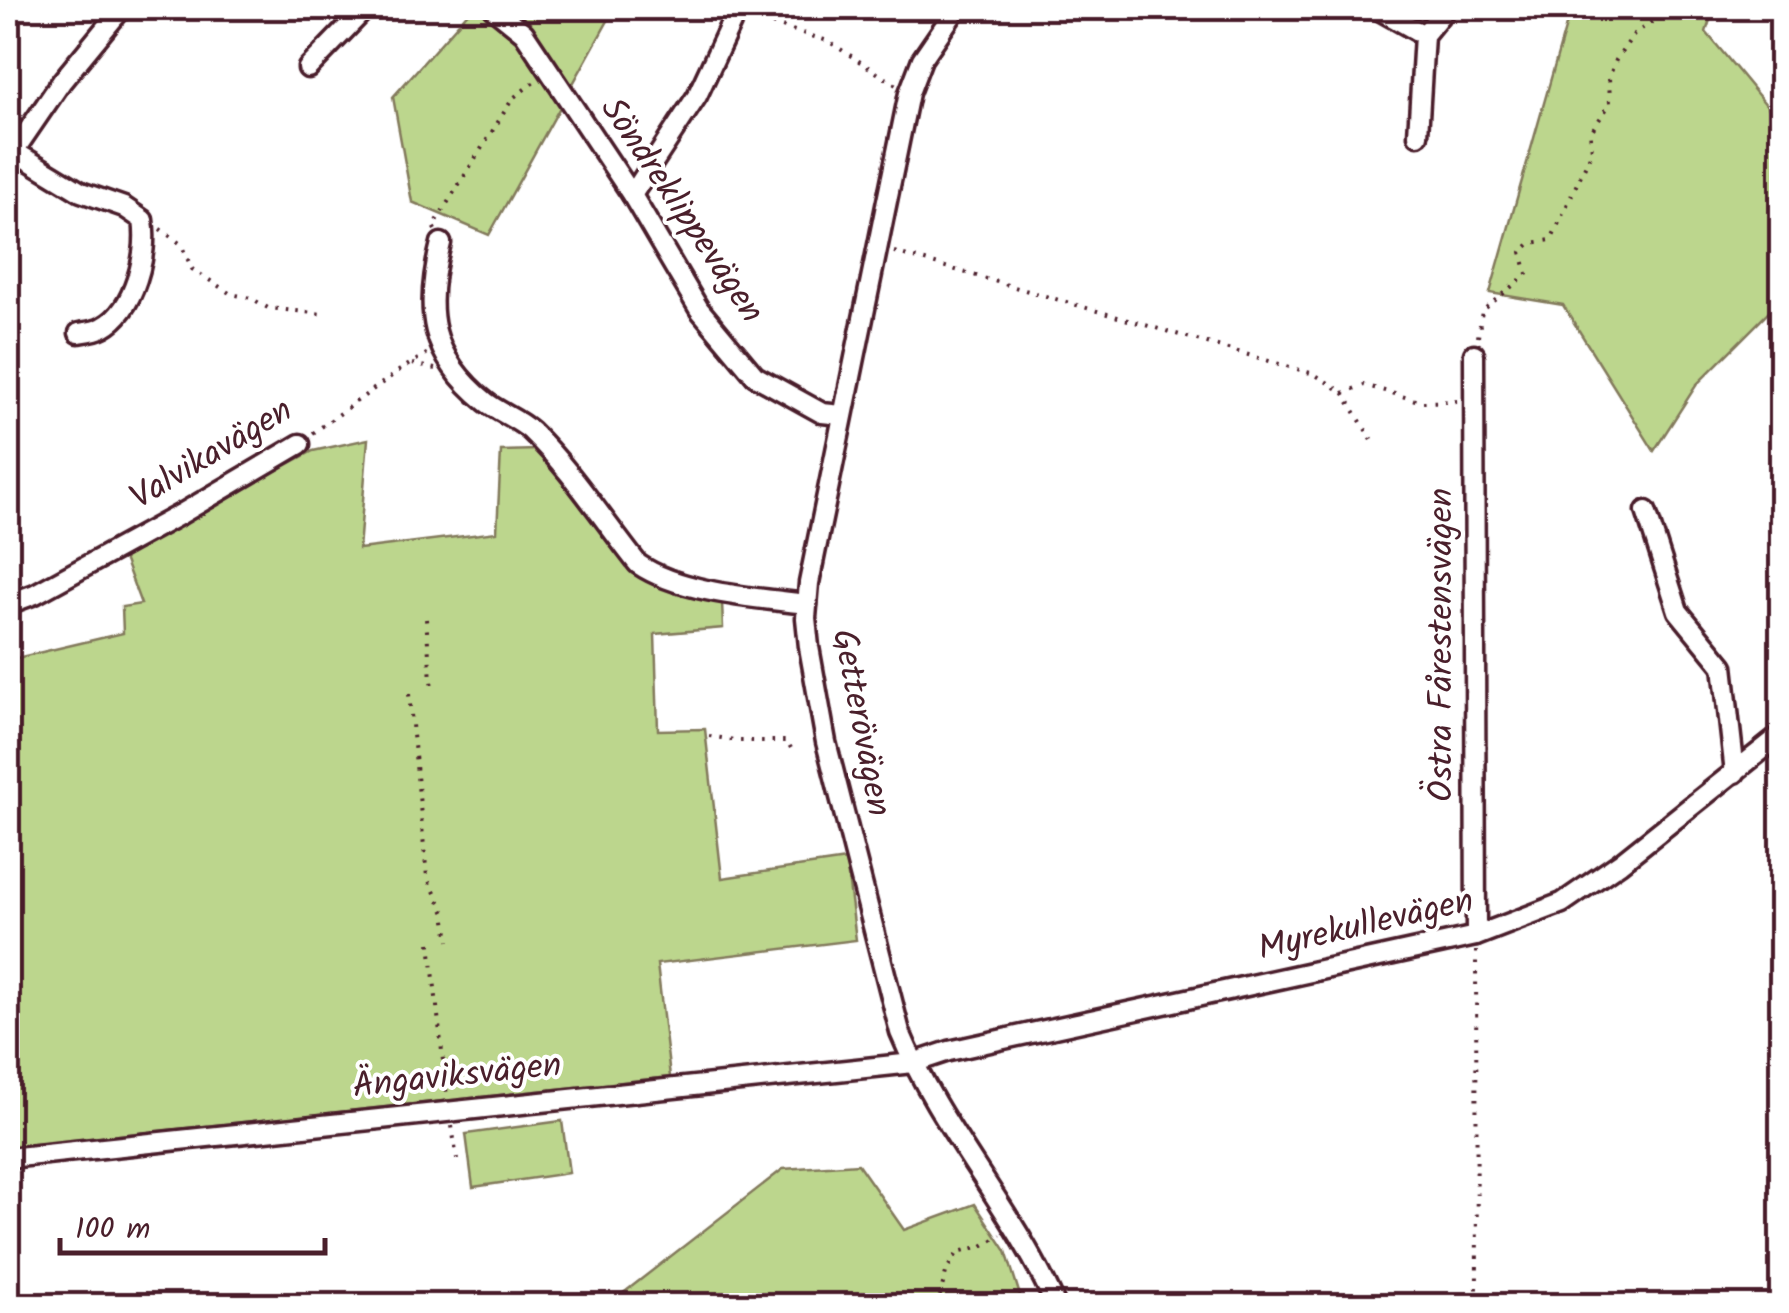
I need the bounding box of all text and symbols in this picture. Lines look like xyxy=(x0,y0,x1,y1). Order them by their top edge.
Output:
street label: Söndreklippevägen xyxy=(584,86,778,336)
street label: Valvikavägen xyxy=(120,384,304,526)
street label: Östra Fårestensvägen xyxy=(1415,488,1471,802)
street label: Getterövägen xyxy=(814,625,906,821)
street label: Myrekullevägen xyxy=(1253,874,1479,978)
street label: Ängaviksvägen xyxy=(350,1038,564,1116)
scale bar xyxy=(60,1193,325,1255)
text: 100 m xyxy=(75,1206,150,1254)

